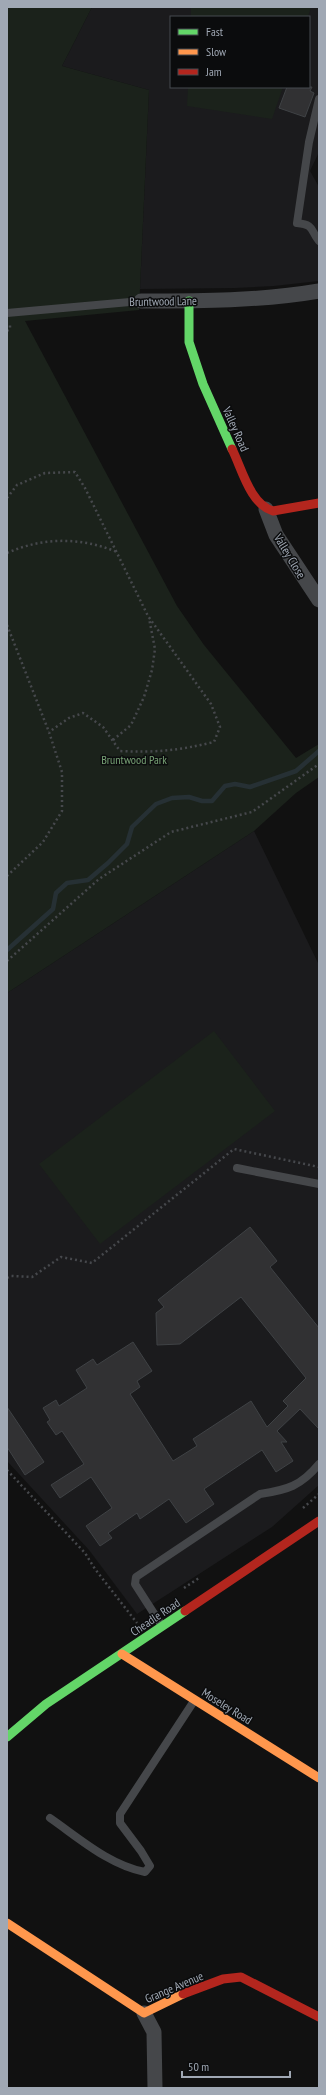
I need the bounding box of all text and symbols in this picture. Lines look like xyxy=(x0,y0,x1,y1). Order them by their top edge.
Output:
legend xyxy=(170,16,310,88)
text: Fast xyxy=(206,24,224,39)
text: Slow xyxy=(206,44,227,59)
text: Jam xyxy=(205,64,222,79)
street label: Bruntwood Lane xyxy=(129,293,197,309)
street label: Valley Road xyxy=(219,403,252,454)
street label: Valley Close xyxy=(270,530,309,581)
park label: Bruntwood Park xyxy=(101,752,167,767)
street label: Cheadle Road xyxy=(127,1595,183,1639)
street label: Moseley Road xyxy=(199,1685,255,1727)
street label: Grange Avenue xyxy=(143,1968,205,2006)
scale bar xyxy=(182,2053,290,2079)
text: 50 m xyxy=(188,2059,209,2074)

